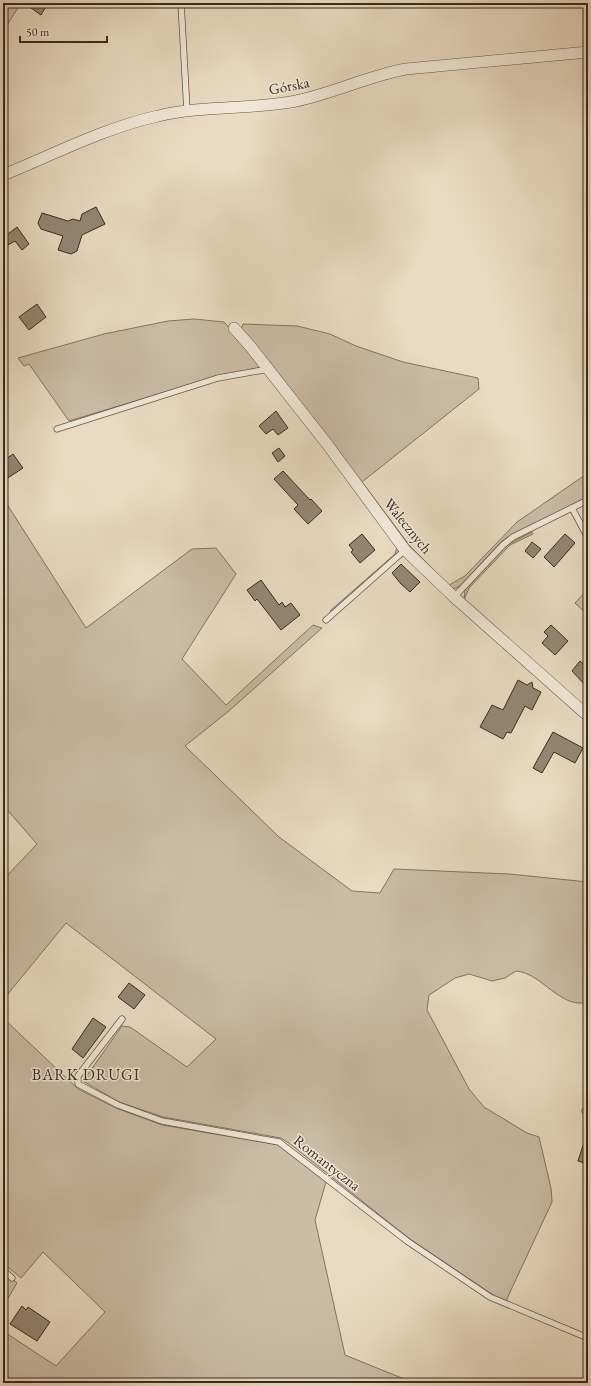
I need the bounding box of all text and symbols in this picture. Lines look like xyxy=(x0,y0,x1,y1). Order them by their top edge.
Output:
scale bar xyxy=(20,18,107,44)
text: 50 m xyxy=(26,24,50,40)
street label: Górska xyxy=(267,72,311,99)
street label: Walecznych xyxy=(380,494,437,558)
district label: BARK DRUGI xyxy=(32,1064,140,1085)
street label: Romantyczna xyxy=(290,1131,365,1195)

